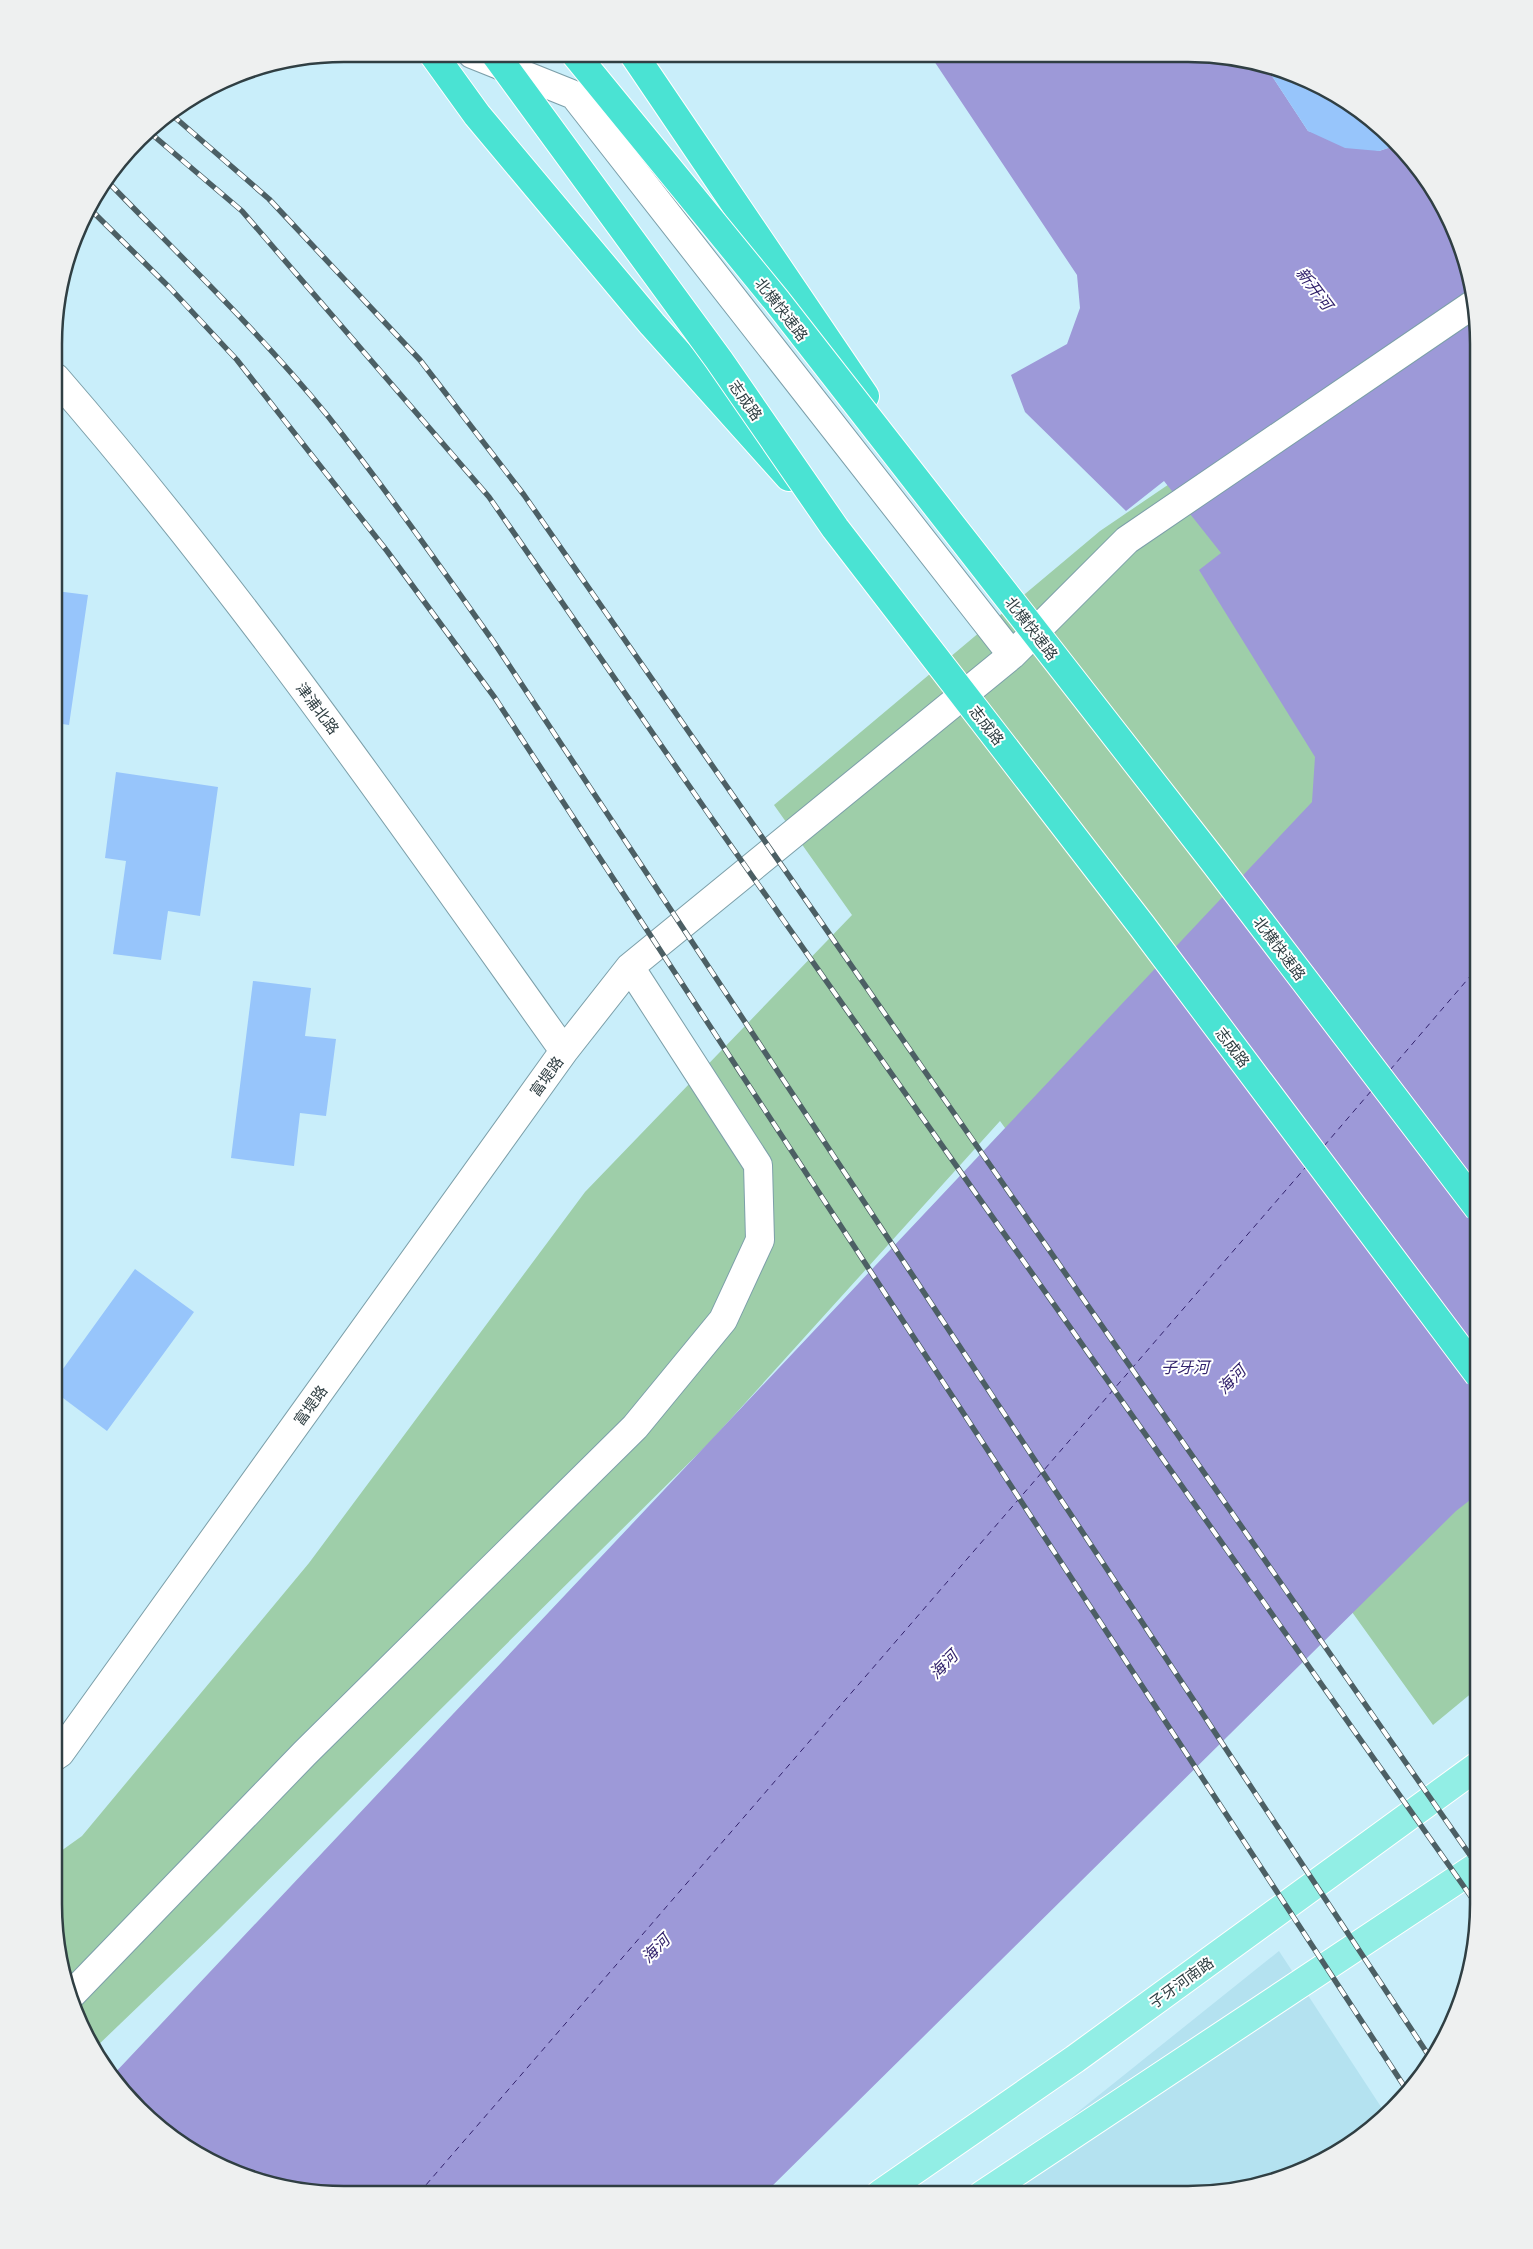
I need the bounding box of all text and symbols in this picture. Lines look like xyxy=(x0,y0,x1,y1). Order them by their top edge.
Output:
water label: 新开河 xyxy=(1293,263,1339,315)
street label: 北横快速路 xyxy=(752,274,812,344)
street label: 志成路 xyxy=(726,376,766,424)
street label: 北横快速路 xyxy=(1002,593,1062,663)
street label: 津浦北路 xyxy=(293,679,343,737)
street label: 志成路 xyxy=(966,702,1008,748)
street label: 北横快速路 xyxy=(1250,913,1310,983)
street label: 志成路 xyxy=(1212,1024,1254,1070)
street label: 富堤路 xyxy=(525,1053,567,1099)
water label: 子牙河 xyxy=(1161,1357,1212,1376)
water label: 海河 xyxy=(1213,1359,1251,1397)
street label: 富堤路 xyxy=(289,1382,331,1428)
water label: 海河 xyxy=(925,1644,963,1682)
water label: 海河 xyxy=(637,1928,675,1966)
street label: 子牙河南路 xyxy=(1145,1953,1217,2011)

